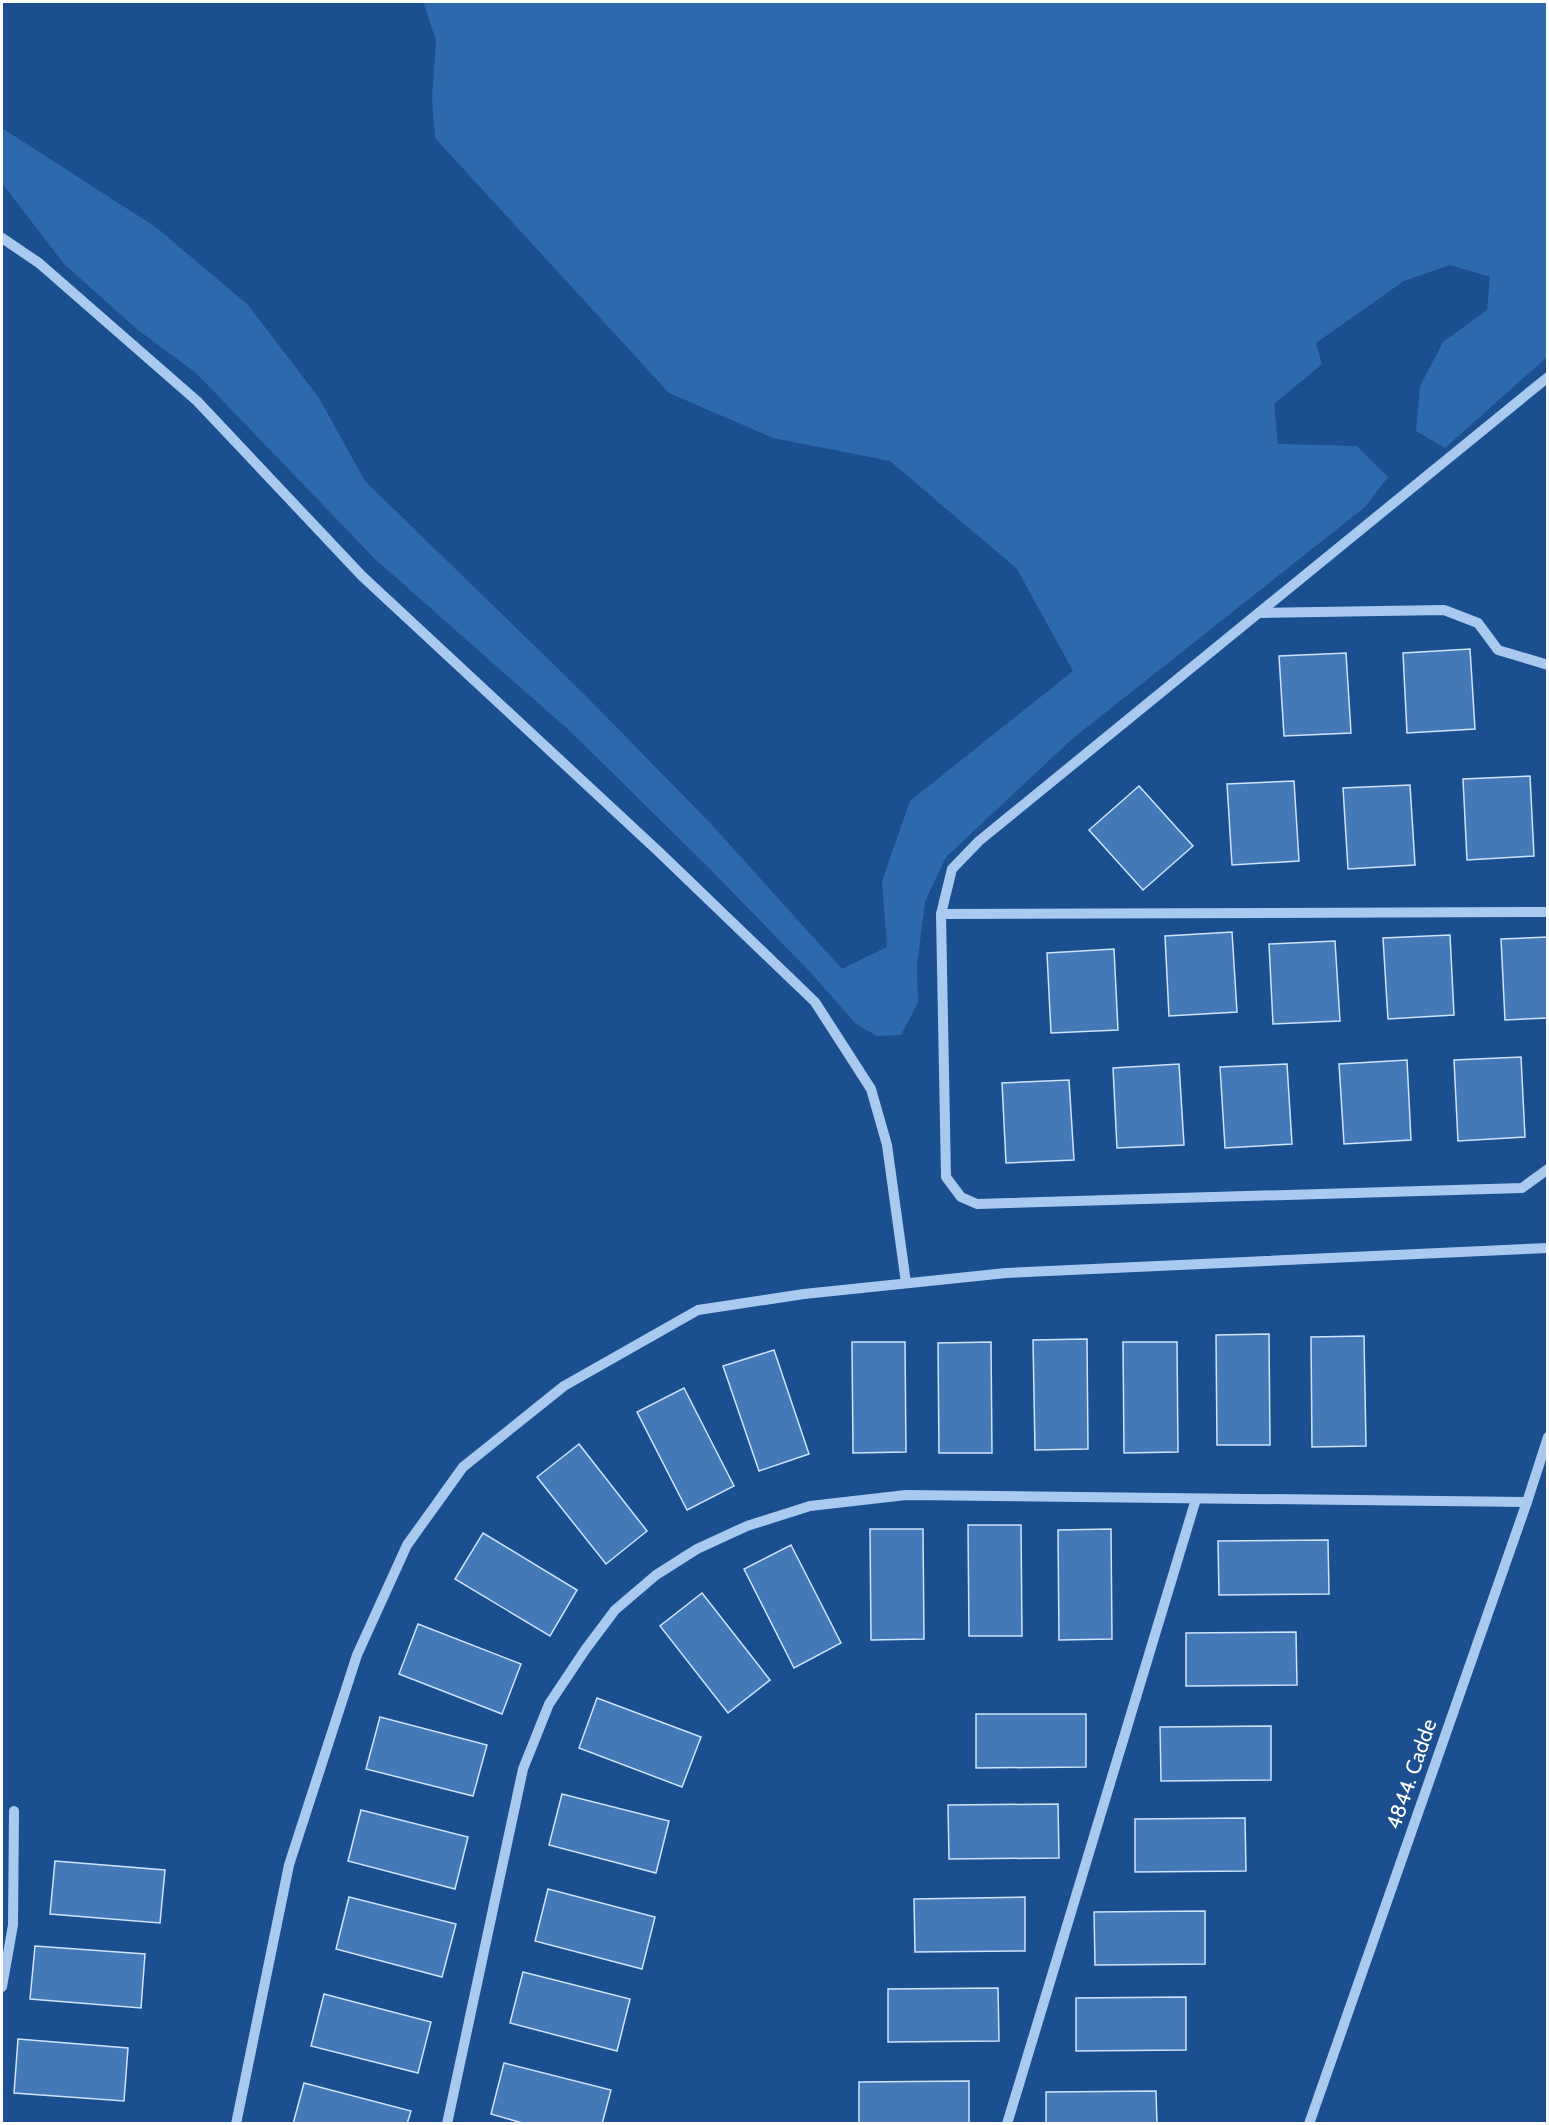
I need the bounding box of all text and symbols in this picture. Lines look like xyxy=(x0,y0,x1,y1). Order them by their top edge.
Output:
street label: 4844. Cadde xyxy=(1380,1715,1442,1832)

